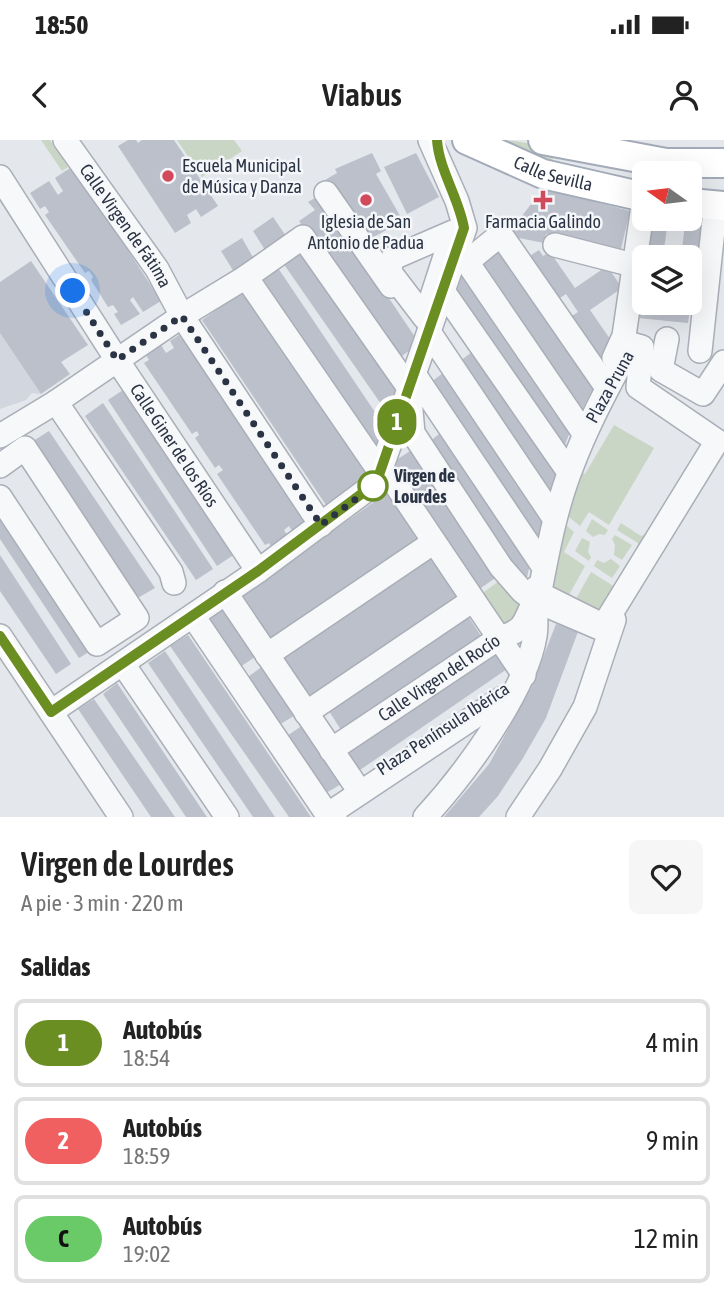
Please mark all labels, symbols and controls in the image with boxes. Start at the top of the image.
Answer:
text: 18:50 [35,10,89,40]
icon: back [21,76,59,114]
text: Viabus [322,76,402,113]
icon: person [665,76,703,114]
street label: Calle Sevilla [511,151,595,195]
place label: Escuela Municipal de Música y Danza [182,155,302,197]
street label: Calle Virgen de Fátima [75,160,176,291]
north arrow [632,161,702,231]
map controls [632,161,702,315]
marker: Escuela Municipal de Música y Danza [160,168,176,184]
marker: Iglesia de San Antonio de Padua [358,192,374,208]
marker: Farmacia Galindo [535,192,551,208]
place label: Iglesia de San Antonio de Padua [308,211,424,253]
place label: Farmacia Galindo [485,211,601,232]
button: layers [632,245,702,315]
your location [55,273,90,308]
street label: Plaza Pruna [581,347,638,426]
street label: Calle Giner de los Ríos [126,380,223,511]
line badge: 1 [374,399,420,445]
text: 1 [391,408,403,435]
place label: Virgen de Lourdes [393,465,455,507]
marker: Virgen de Lourdes [358,471,388,501]
street label: Calle Virgen del Rocío [374,629,504,726]
street label: Plaza Península Ibérica [372,678,513,779]
button: heart [629,840,703,914]
text: Virgen de Lourdes [21,845,234,883]
text: A pie · 3 min · 220 m [21,890,184,916]
text: Salidas [21,952,90,982]
text: Autobús [123,1015,202,1045]
text: 4 min [646,1028,699,1058]
text: 1 [58,1029,69,1056]
text: 18:54 [123,1045,170,1071]
text: Autobús [123,1113,202,1143]
text: 9 min [646,1126,699,1156]
text: 2 [58,1127,69,1154]
text: 18:59 [123,1143,170,1169]
text: Autobús [123,1211,202,1241]
text: 12 min [634,1224,699,1254]
text: C [58,1225,69,1252]
text: 19:02 [123,1241,171,1267]

